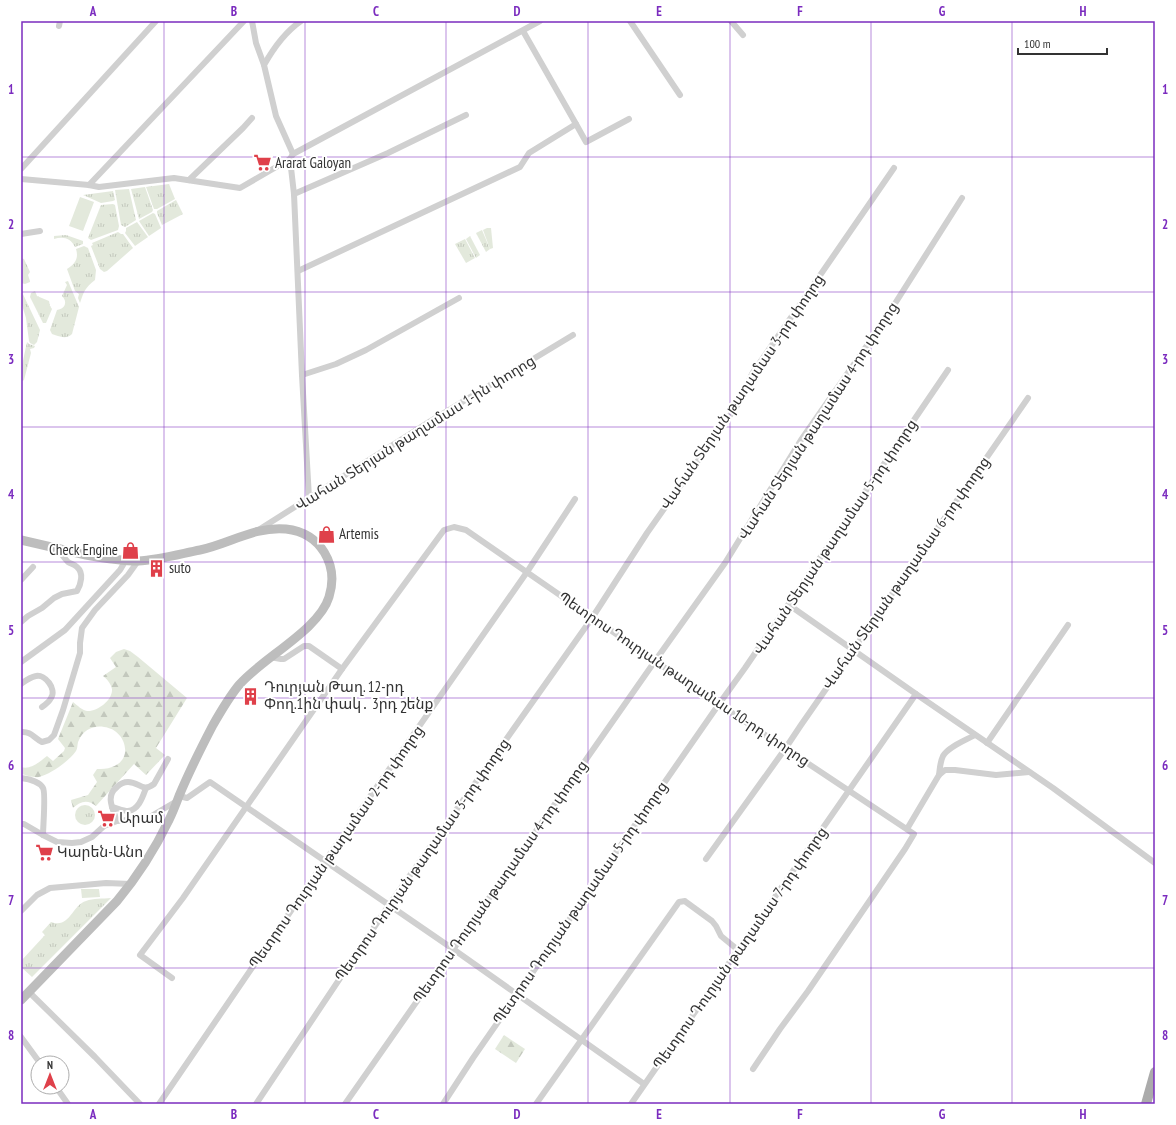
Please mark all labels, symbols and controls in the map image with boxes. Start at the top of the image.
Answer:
text: A [89,3,97,20]
text: B [231,3,237,20]
text: C [373,3,379,20]
text: D [514,3,521,20]
text: E [656,3,662,20]
text: F [797,3,803,20]
text: G [939,3,946,20]
text: H [1080,3,1087,20]
scale bar [1018,30,1107,56]
text: 100 m [1024,36,1051,51]
text: 1 [8,81,14,98]
text: 1 [1162,81,1168,98]
supermarket icon: Ararat Galoyan [252,153,272,173]
place label: Ararat Galoyan [275,153,351,172]
text: 2 [8,216,14,233]
text: 2 [1162,216,1168,233]
street label: Վահան Տերյան թաղամաս 3-րդ փողոց [655,270,828,513]
street label: Վահան Տերյան թաղամաս 4-րդ փողոց [733,298,902,543]
street label: Վահան Տերյան թաղամաս 1-ին փողոց [291,350,538,515]
text: 3 [8,351,14,368]
text: 3 [1162,351,1168,368]
street label: Վահան Տերյան թաղամաս 5-րդ փողոց [748,415,921,658]
street label: Վահան Տերյան թաղամաս 6-րդ փողոց [817,452,994,693]
text: 4 [8,486,15,503]
text: 4 [1162,486,1169,503]
shop icon: Artemis [316,524,336,544]
place label: Artemis [339,524,379,543]
place label: Check Engine [49,540,118,559]
shop icon: Check Engine [121,540,141,560]
building icon: suto [146,558,166,578]
place label: suto [169,558,191,577]
street label: Պետրոս Դուրյան թաղամաս 10-րդ փողոց [555,587,814,770]
text: 5 [8,622,14,639]
text: 5 [1162,622,1168,639]
place label: Դուրյան Թաղ. 12-րդ Փող.1ին փակ․ 3րդ շենք [264,677,434,713]
building icon: Դուրյան Թաղ. 12-րդ Փող.1ին փակ․ 3րդ շենք [241,686,261,706]
street label: Պետրոս Դուրյան թաղամաս 2-րդ փողոց [244,721,427,972]
street label: Պետրոս Դուրյան թաղամաս 3-րդ փողոց [330,734,513,985]
street label: Պետրոս Դուրյան թաղամաս 4-րդ փողոց [408,756,591,1007]
text: 6 [8,757,14,774]
text: 6 [1162,757,1168,774]
street label: Պետրոս Դուրյան թաղամաս 5-րդ փողոց [488,777,671,1028]
supermarket icon: Արամ [96,808,116,828]
place label: Արամ [119,808,163,827]
street label: Պետրոս Դուրյան թաղամաս 7-րդ փողոց [648,823,831,1073]
supermarket icon: Կարեն-Անո [34,842,54,862]
place label: Կարեն-Անո [57,842,143,861]
text: 7 [8,892,14,909]
text: 7 [1162,892,1168,909]
text: 8 [8,1027,14,1044]
text: 8 [1162,1027,1168,1044]
north arrow [30,1055,70,1095]
text: N [47,1058,53,1072]
text: A [89,1106,97,1123]
text: B [231,1106,237,1123]
text: C [373,1106,379,1123]
text: D [514,1106,521,1123]
text: E [656,1106,662,1123]
text: F [797,1106,803,1123]
text: G [939,1106,946,1123]
text: H [1080,1106,1087,1123]

